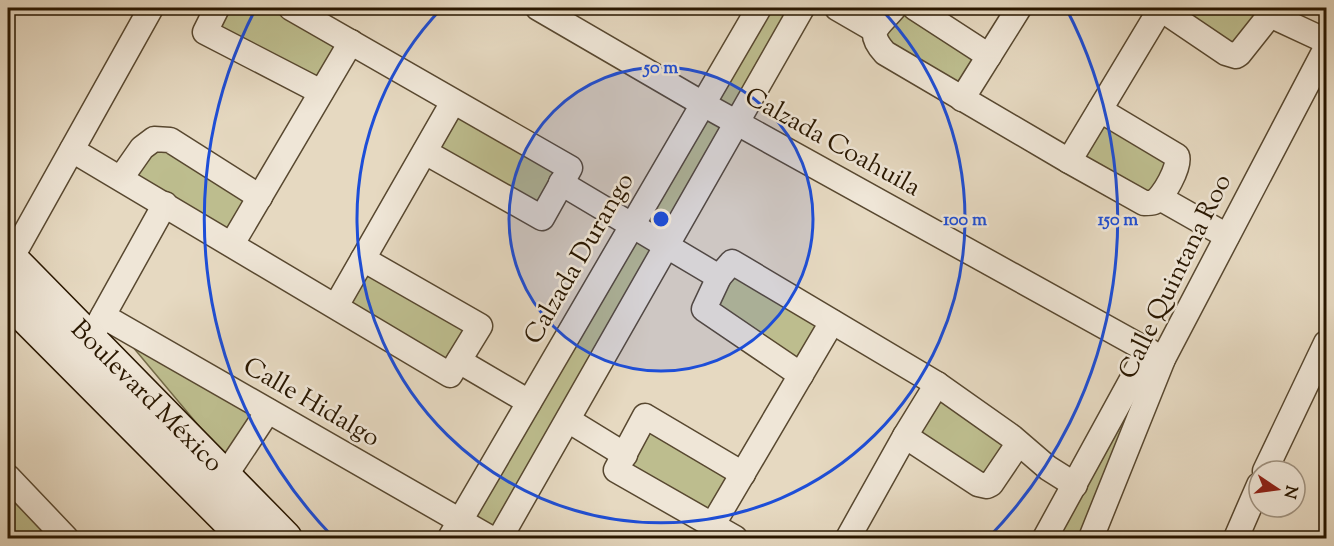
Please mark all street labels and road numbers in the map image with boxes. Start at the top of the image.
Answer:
street label: Calzada Coahuila [737,79,927,207]
street label: Calzada Durango [516,166,644,352]
street label: Calle Quintana Roo [1110,168,1242,386]
street label: Boulevard México [61,312,231,482]
street label: Calle Hidalgo [236,349,386,457]

